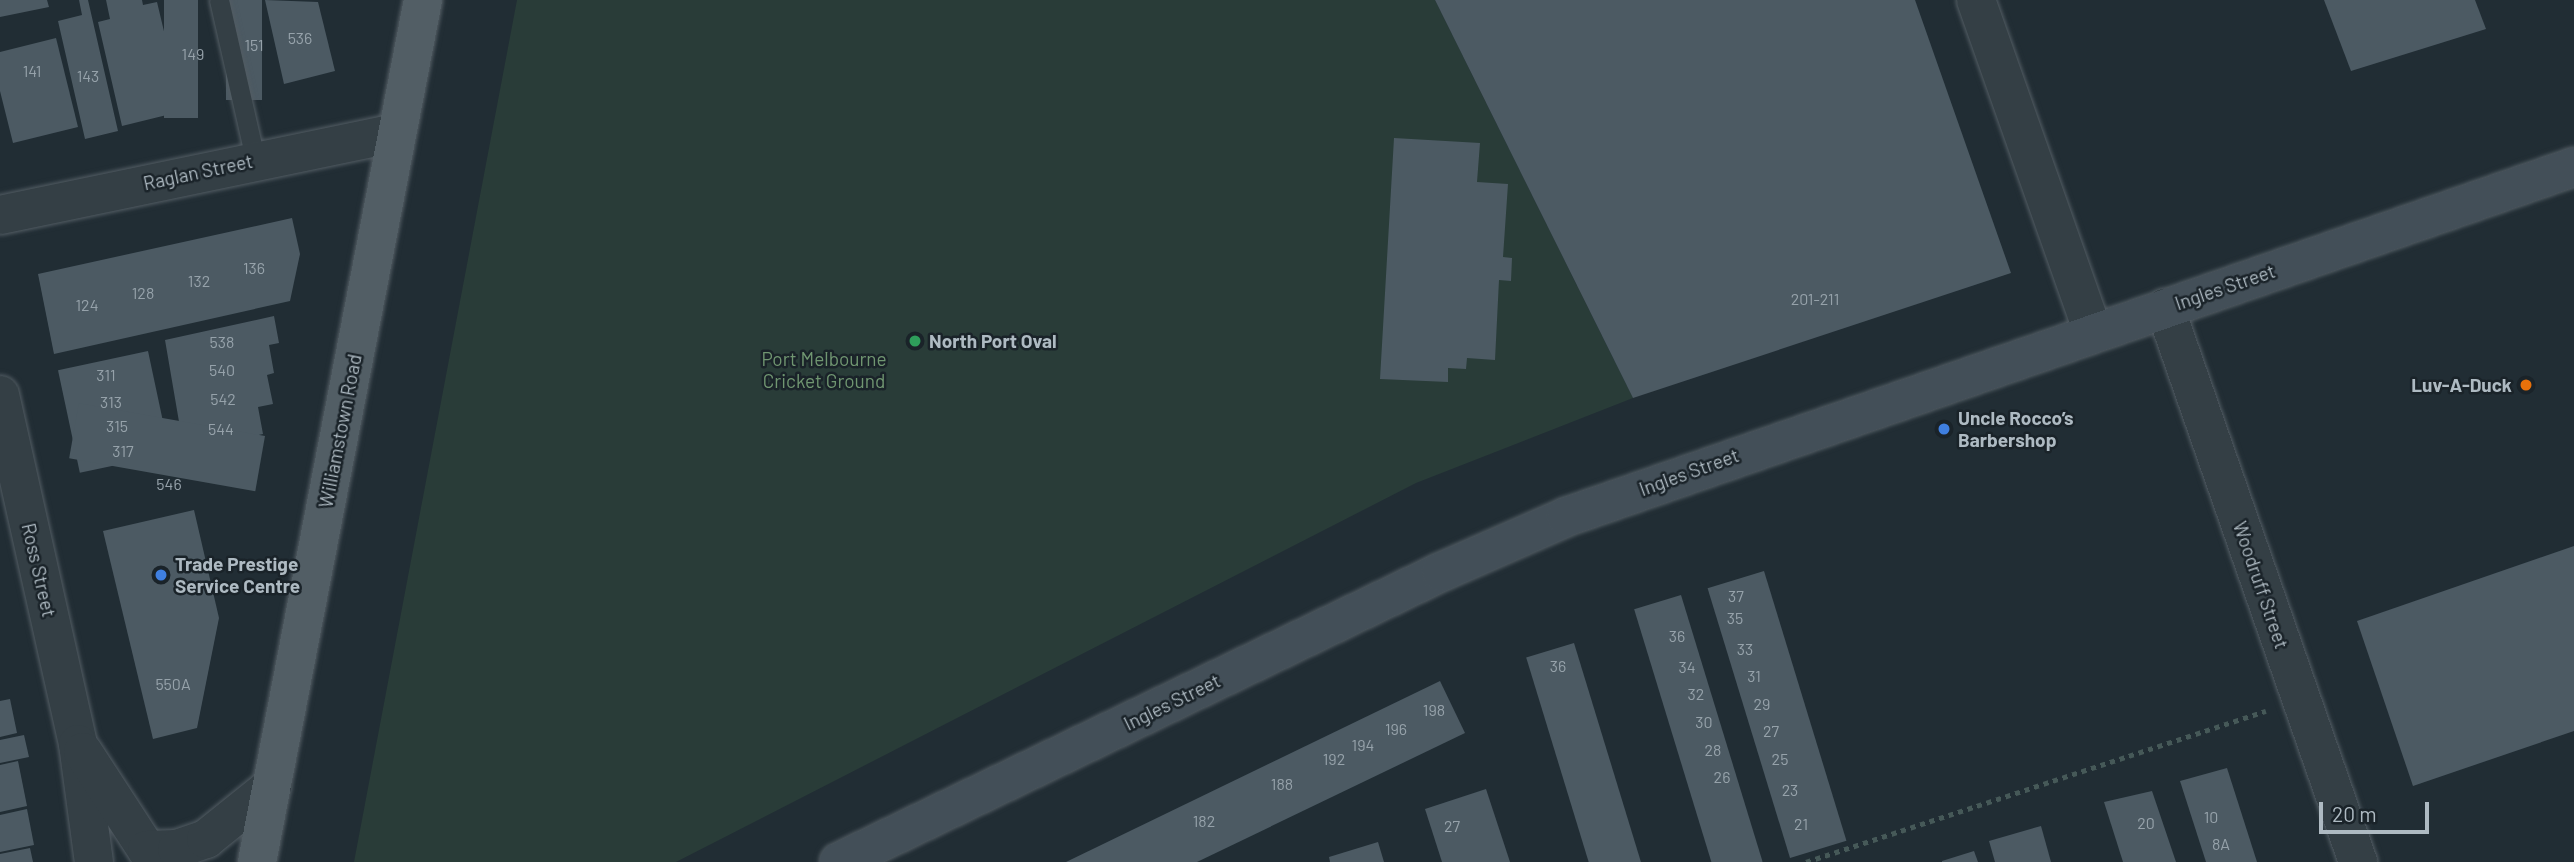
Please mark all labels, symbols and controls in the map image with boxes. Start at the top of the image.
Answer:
house number: 536 [288,28,312,48]
house number: 151 [245,35,263,55]
house number: 149 [182,44,204,64]
house number: 141 [23,61,41,81]
house number: 143 [77,66,99,86]
street label: Raglan Street [141,149,255,195]
house number: 136 [243,258,265,278]
street label: Ingles Street [2172,259,2278,315]
house number: 132 [188,271,210,291]
house number: 128 [132,283,154,303]
house number: 201-211 [1791,289,1839,309]
house number: 124 [76,295,98,315]
place label: North Port Oval [929,330,1057,352]
house number: 538 [210,332,234,352]
marker: North Port Oval [907,333,923,349]
park label: Port Melbourne Cricket Ground [761,348,887,392]
street label: Williamstown Road [314,352,366,510]
house number: 540 [209,360,235,380]
house number: 311 [96,365,116,385]
place label: Luv-A-Duck [2411,374,2512,396]
marker: Luv-A-Duck [2518,377,2534,393]
house number: 542 [210,389,236,409]
house number: 313 [100,392,122,412]
place label: Uncle Rocco’s Barbershop [1958,407,2074,451]
house number: 315 [106,416,128,436]
house number: 544 [208,419,234,439]
marker: Uncle Rocco’s Barbershop [1936,421,1952,437]
house number: 317 [112,441,134,461]
street label: Ingles Street [1636,443,1742,501]
house number: 546 [156,474,182,494]
street label: Woodruff Street [2229,518,2293,652]
street label: Ross Street [17,521,61,619]
place label: Trade Prestige Service Centre [175,553,300,597]
marker: Trade Prestige Service Centre [153,567,169,583]
house number: 37 [1728,586,1744,606]
house number: 35 [1727,608,1743,628]
house number: 36 [1669,626,1685,646]
house number: 33 [1737,639,1753,659]
house number: 36 [1550,656,1566,676]
house number: 34 [1678,657,1696,677]
house number: 31 [1747,666,1761,686]
street label: Ingles Street [1120,669,1224,735]
house number: 550A [155,674,191,694]
house number: 32 [1688,684,1704,704]
house number: 29 [1754,694,1770,714]
house number: 198 [1423,700,1445,720]
house number: 30 [1695,712,1713,732]
house number: 196 [1385,719,1407,739]
house number: 27 [1763,721,1779,741]
house number: 194 [1352,735,1374,755]
house number: 28 [1705,740,1721,760]
house number: 192 [1323,749,1345,769]
house number: 25 [1772,749,1788,769]
house number: 26 [1714,767,1730,787]
house number: 188 [1271,774,1293,794]
house number: 23 [1782,780,1798,800]
scale bar [2322,788,2432,832]
text: 20 m [2332,801,2377,826]
house number: 10 [2204,807,2218,827]
house number: 182 [1193,811,1215,831]
house number: 20 [2137,813,2155,833]
house number: 21 [1794,814,1808,834]
house number: 27 [1444,816,1460,836]
house number: 8A [2212,834,2230,854]

